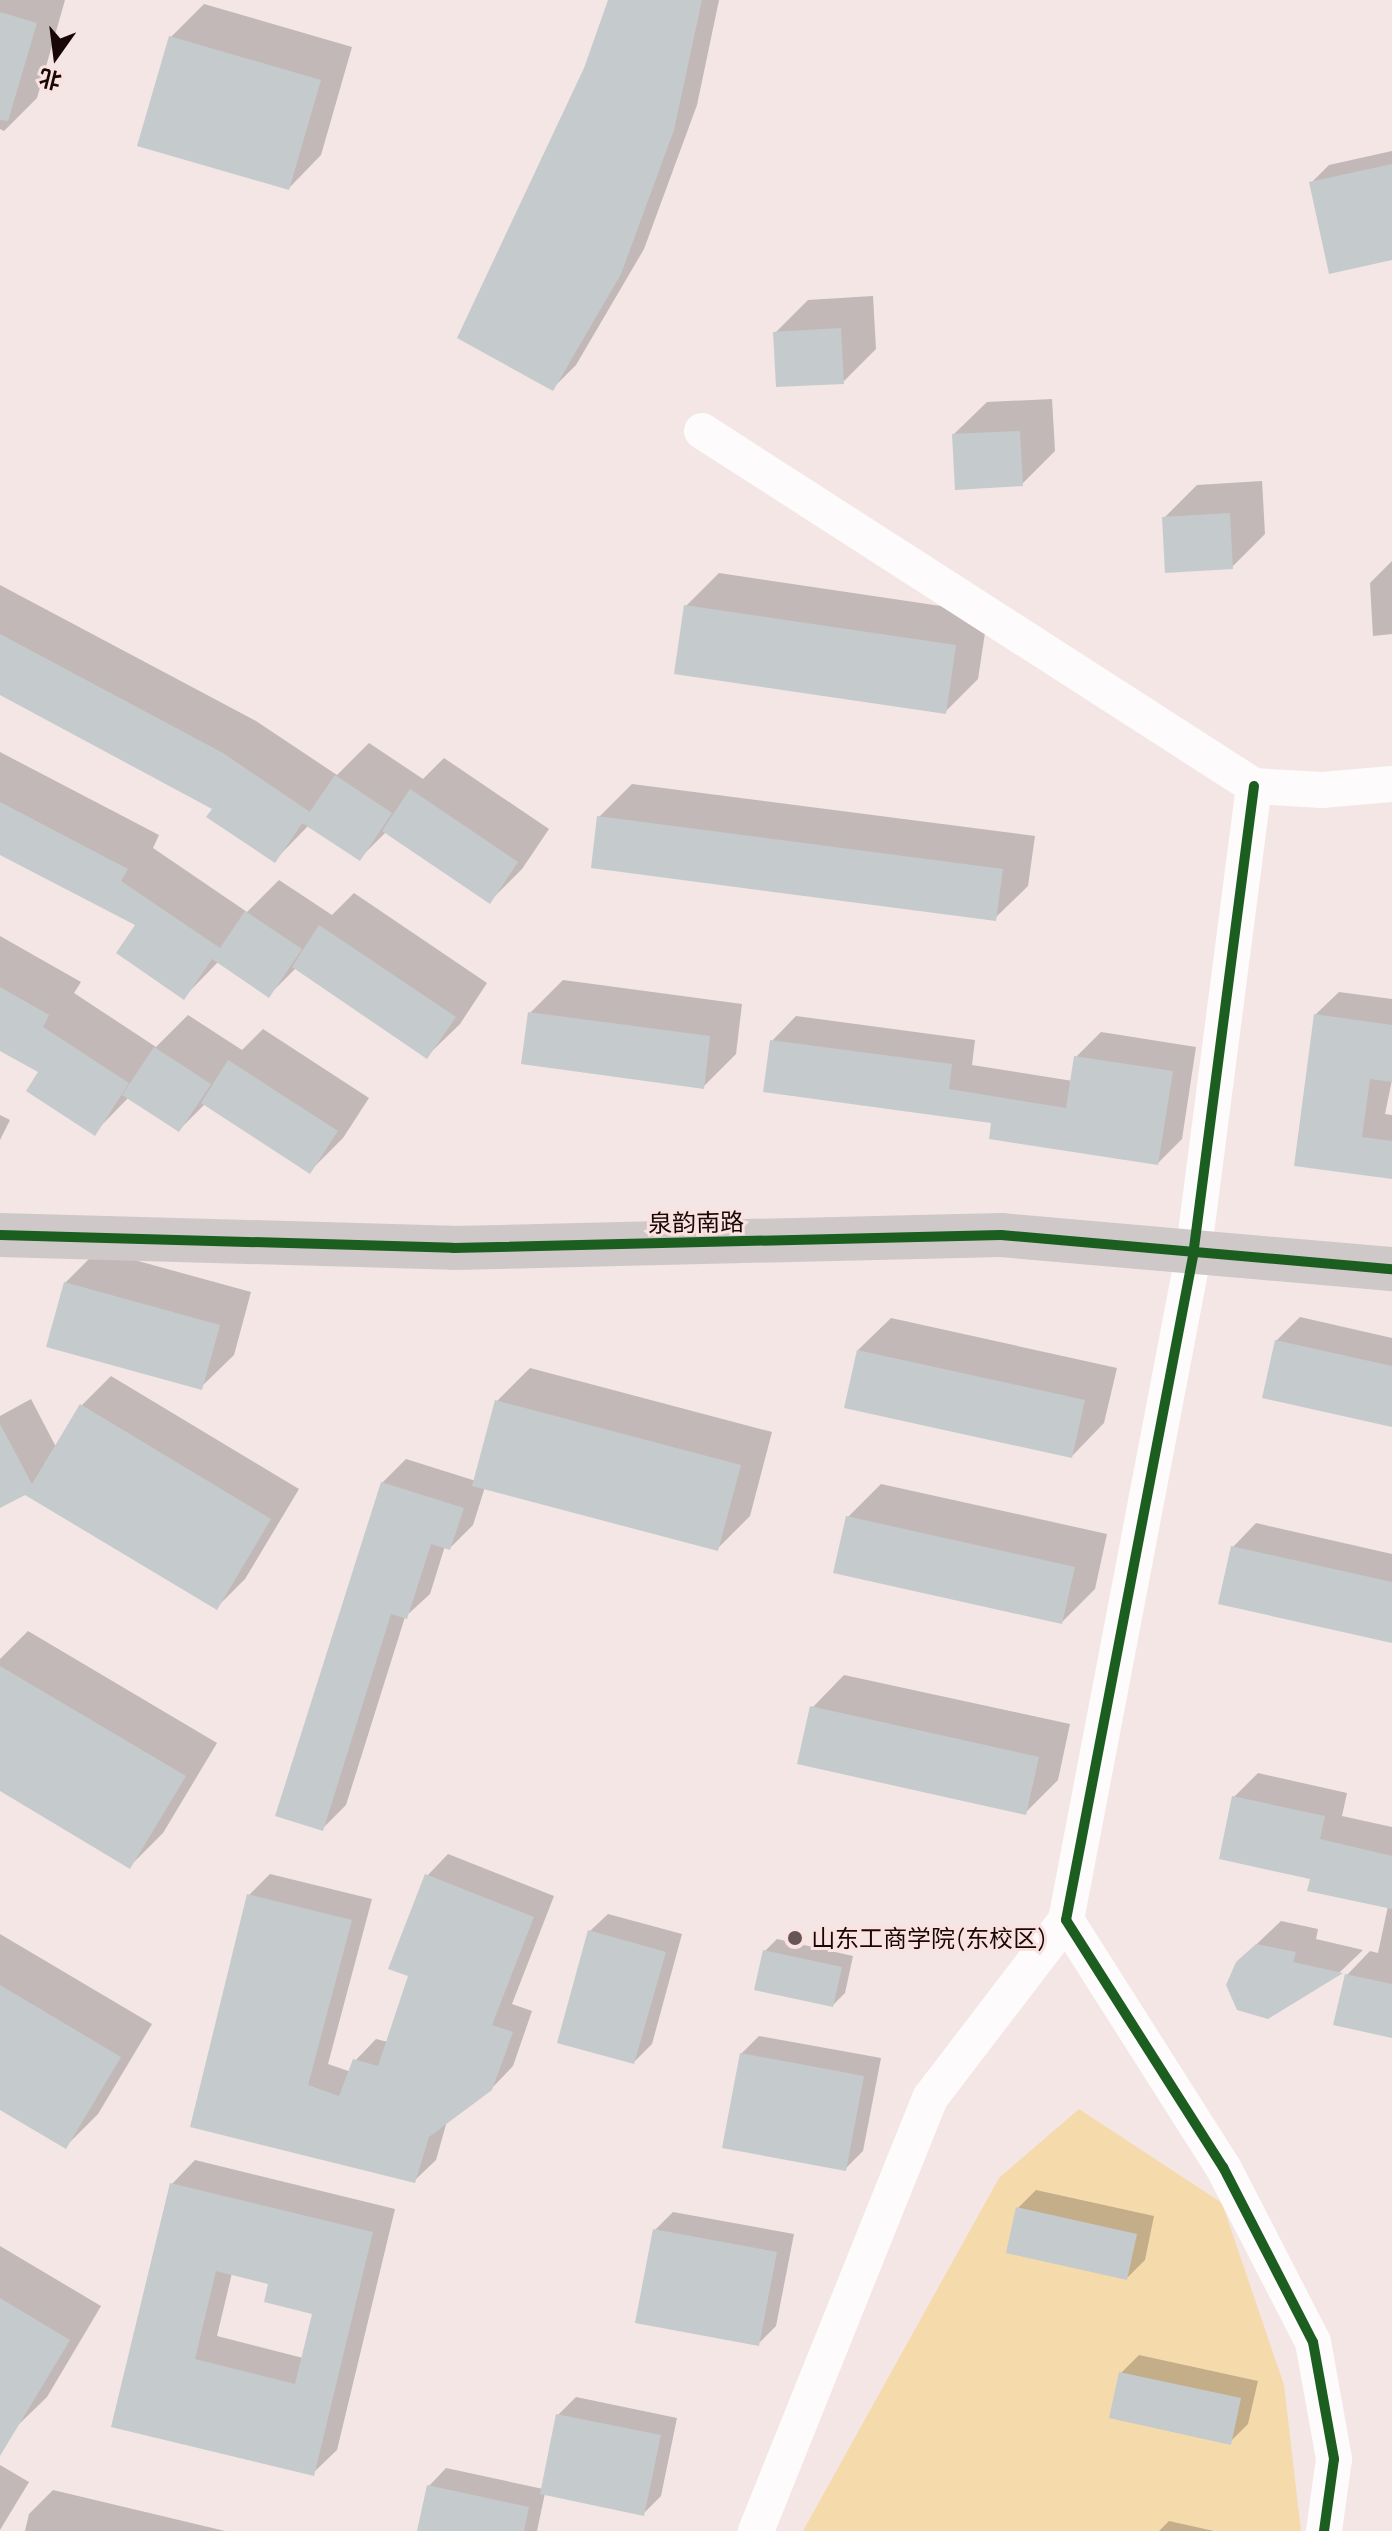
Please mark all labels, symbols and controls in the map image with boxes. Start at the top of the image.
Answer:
north arrow [16,16,96,96]
text: 北 [36,62,65,97]
street label: 泉韵南路 [648,1207,744,1237]
place label: 山东工商学院(东校区) [811,1924,1047,1952]
marker: 山东工商学院(东校区) [786,1929,804,1947]

